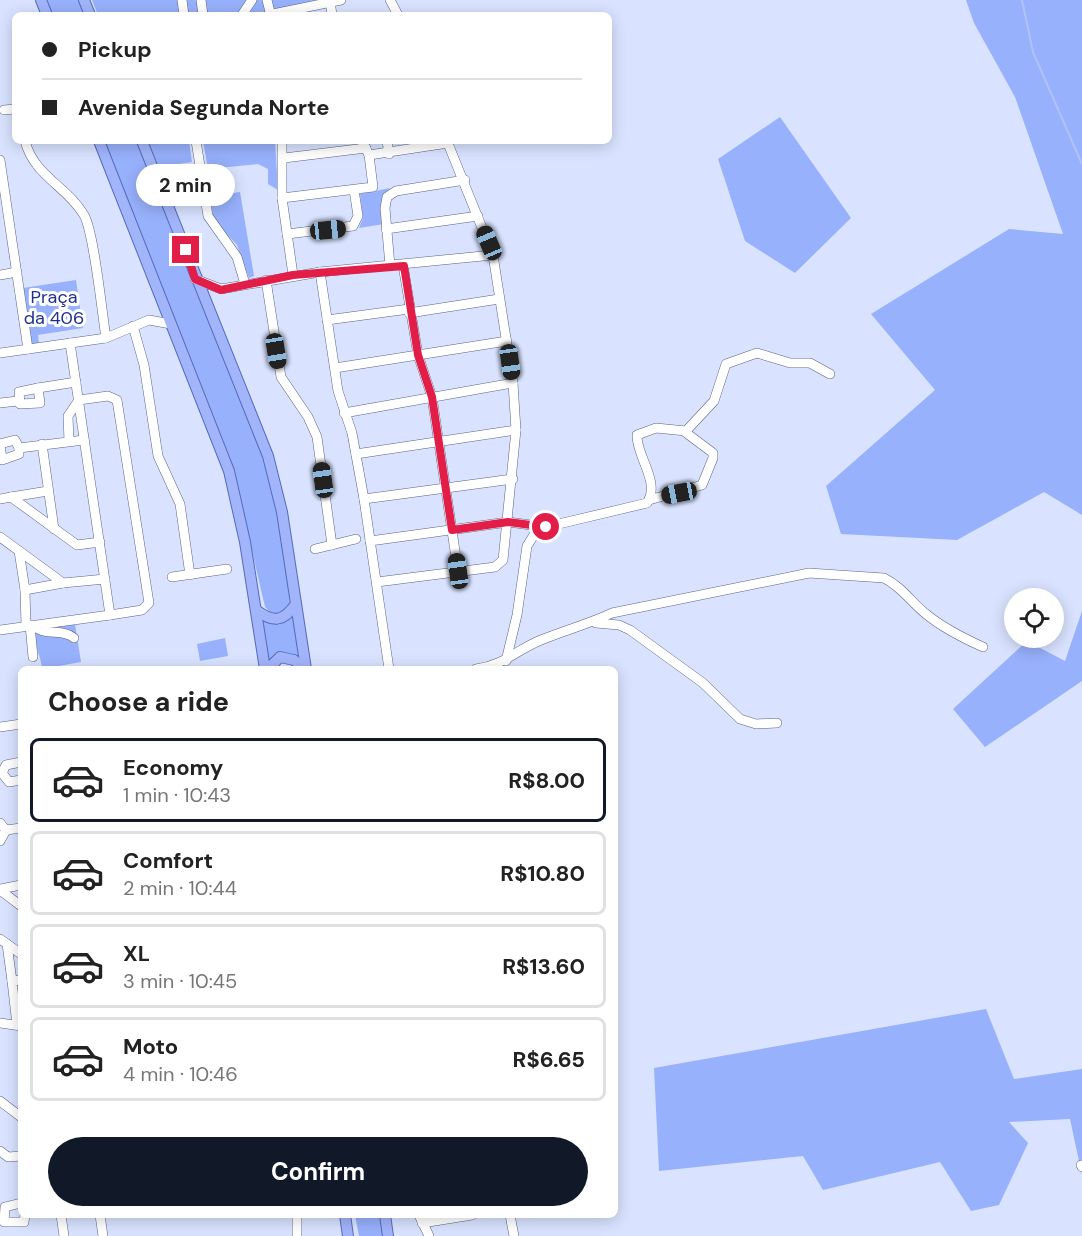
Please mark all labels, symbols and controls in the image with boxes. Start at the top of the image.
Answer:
text: Pickup [78,35,152,64]
text: Avenida Segunda Norte [78,93,330,122]
callout: 2 min [136,163,236,205]
text: 2 min [159,172,212,198]
car [309,219,347,241]
car [474,223,504,263]
route end [172,236,199,263]
park label: Praça da 406 [24,285,84,330]
car [264,332,288,370]
car [499,343,521,381]
car [312,461,334,499]
car [660,481,698,505]
route start [532,513,559,540]
car [447,552,469,590]
map controls [1004,588,1064,648]
button: locate [1004,588,1064,648]
text: Choose a ride [48,684,229,719]
icon: car [51,753,105,807]
text: Economy [123,753,223,782]
text: R$8.00 [508,766,585,795]
text: 1 min · 10:43 [123,782,231,808]
icon: car [51,846,105,900]
text: Comfort [123,846,213,875]
text: R$10.80 [500,859,585,888]
text: 2 min · 10:44 [123,875,237,901]
icon: car [51,939,105,993]
text: XL [123,939,150,968]
text: R$13.60 [502,952,585,981]
text: 3 min · 10:45 [123,968,237,994]
icon: car [51,1032,105,1086]
text: Moto [123,1032,178,1061]
text: R$6.65 [513,1045,585,1074]
text: 4 min · 10:46 [123,1061,238,1087]
button: Confirm [48,1137,588,1206]

